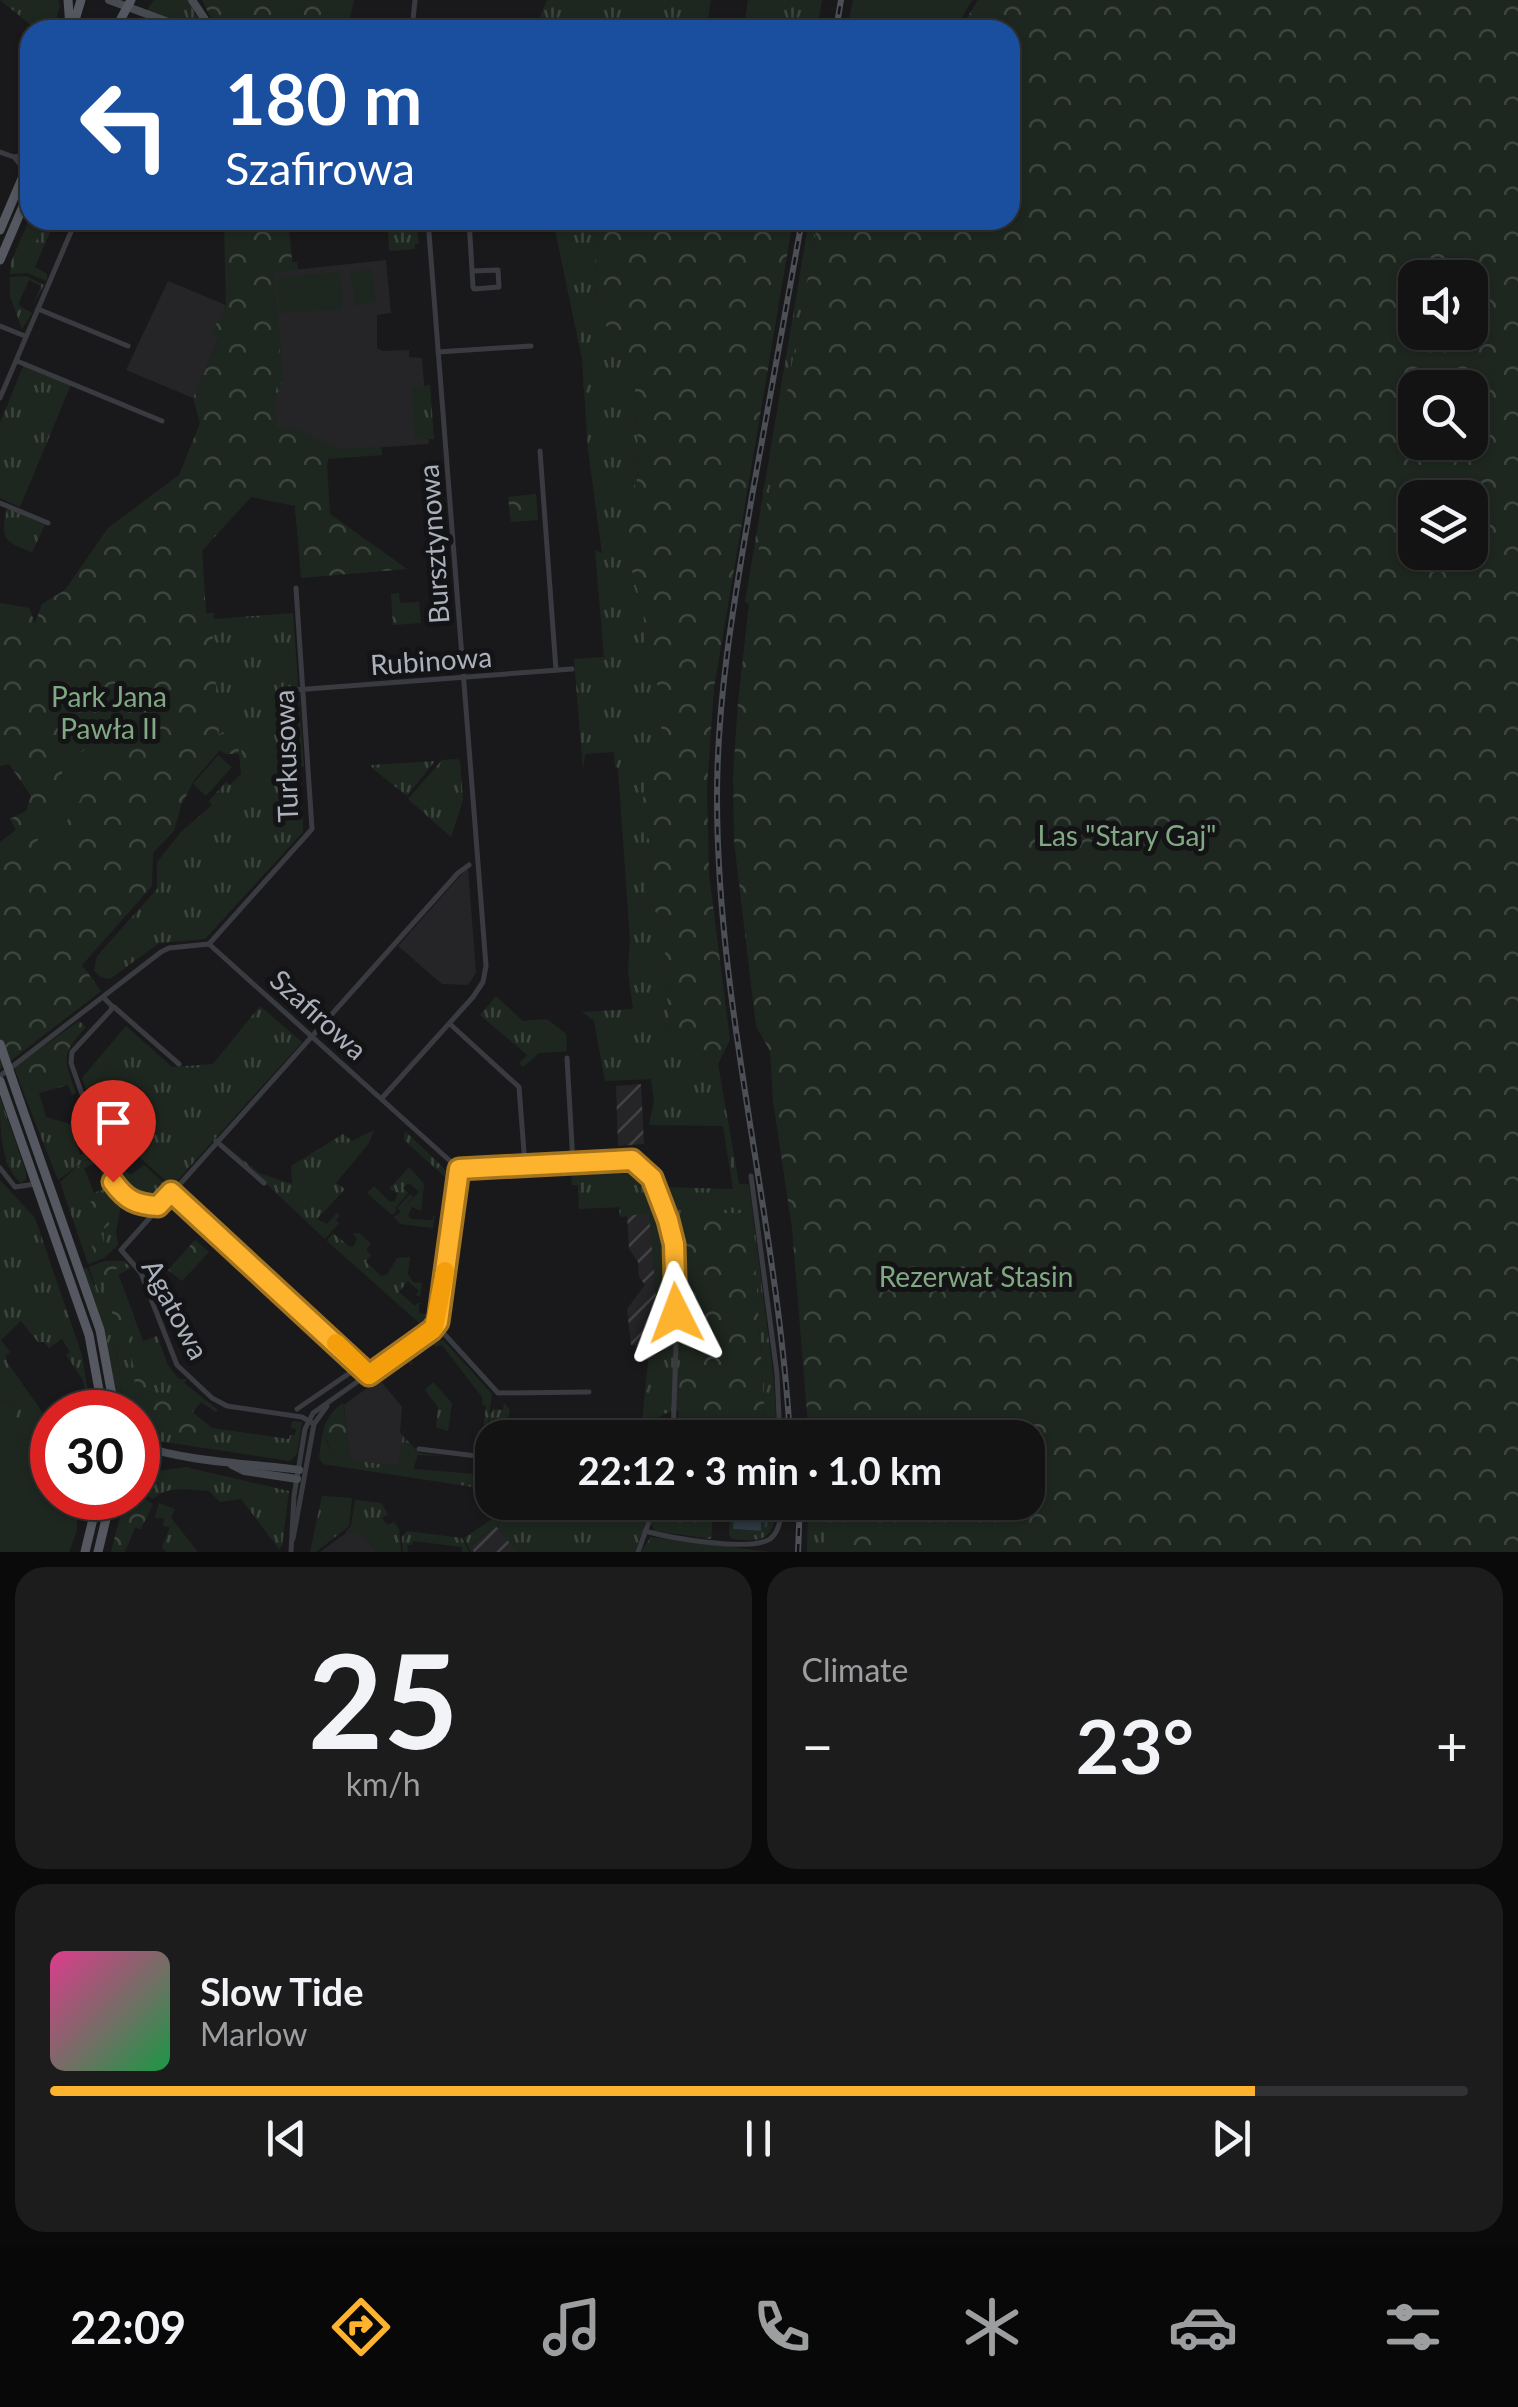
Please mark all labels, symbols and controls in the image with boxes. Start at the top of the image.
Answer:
text: 180 m [225,56,422,140]
icon: left [60,60,190,190]
text: Szafirowa [225,141,415,195]
map controls [1398,260,1488,570]
button: sound [1398,260,1488,350]
button: search [1398,370,1488,460]
street label: Bursztynowa [410,463,456,625]
button: layers [1398,480,1488,570]
street label: Rubinowa [369,639,493,681]
park label: Park Jana Pawła II [51,679,167,745]
street label: Turkusowa [266,689,304,823]
park label: Las "Stary Gaj" [1038,818,1216,852]
street label: Szafirowa [264,962,374,1066]
pin [71,1080,156,1183]
icon: arrive [86,1095,141,1150]
street label: Agatowa [135,1253,217,1365]
park label: Rezerwat Stasin [879,1259,1073,1293]
position arrow [624,1261,728,1365]
speed limit sign: 30 [30,1390,160,1520]
text: 22:12 · 3 min · 1.0 km [578,1447,942,1493]
text: 25 [308,1621,459,1777]
text: Climate [802,1650,908,1689]
text: 23° [1076,1700,1194,1790]
text: − [802,1712,833,1778]
text: + [1436,1712,1468,1778]
text: km/h [346,1764,421,1803]
text: Slow Tide [200,1968,363,2014]
text: Marlow [200,2014,307,2053]
icon: previous [259,2111,314,2166]
icon: pause [731,2111,786,2166]
icon: next [1204,2111,1259,2166]
icon: directions [326,2292,396,2362]
icon: music [537,2292,607,2362]
icon: phone [747,2292,817,2362]
icon: climate [957,2292,1027,2362]
icon: car [1168,2292,1238,2362]
icon: filters [1378,2292,1448,2362]
text: 22:09 [70,2300,186,2354]

